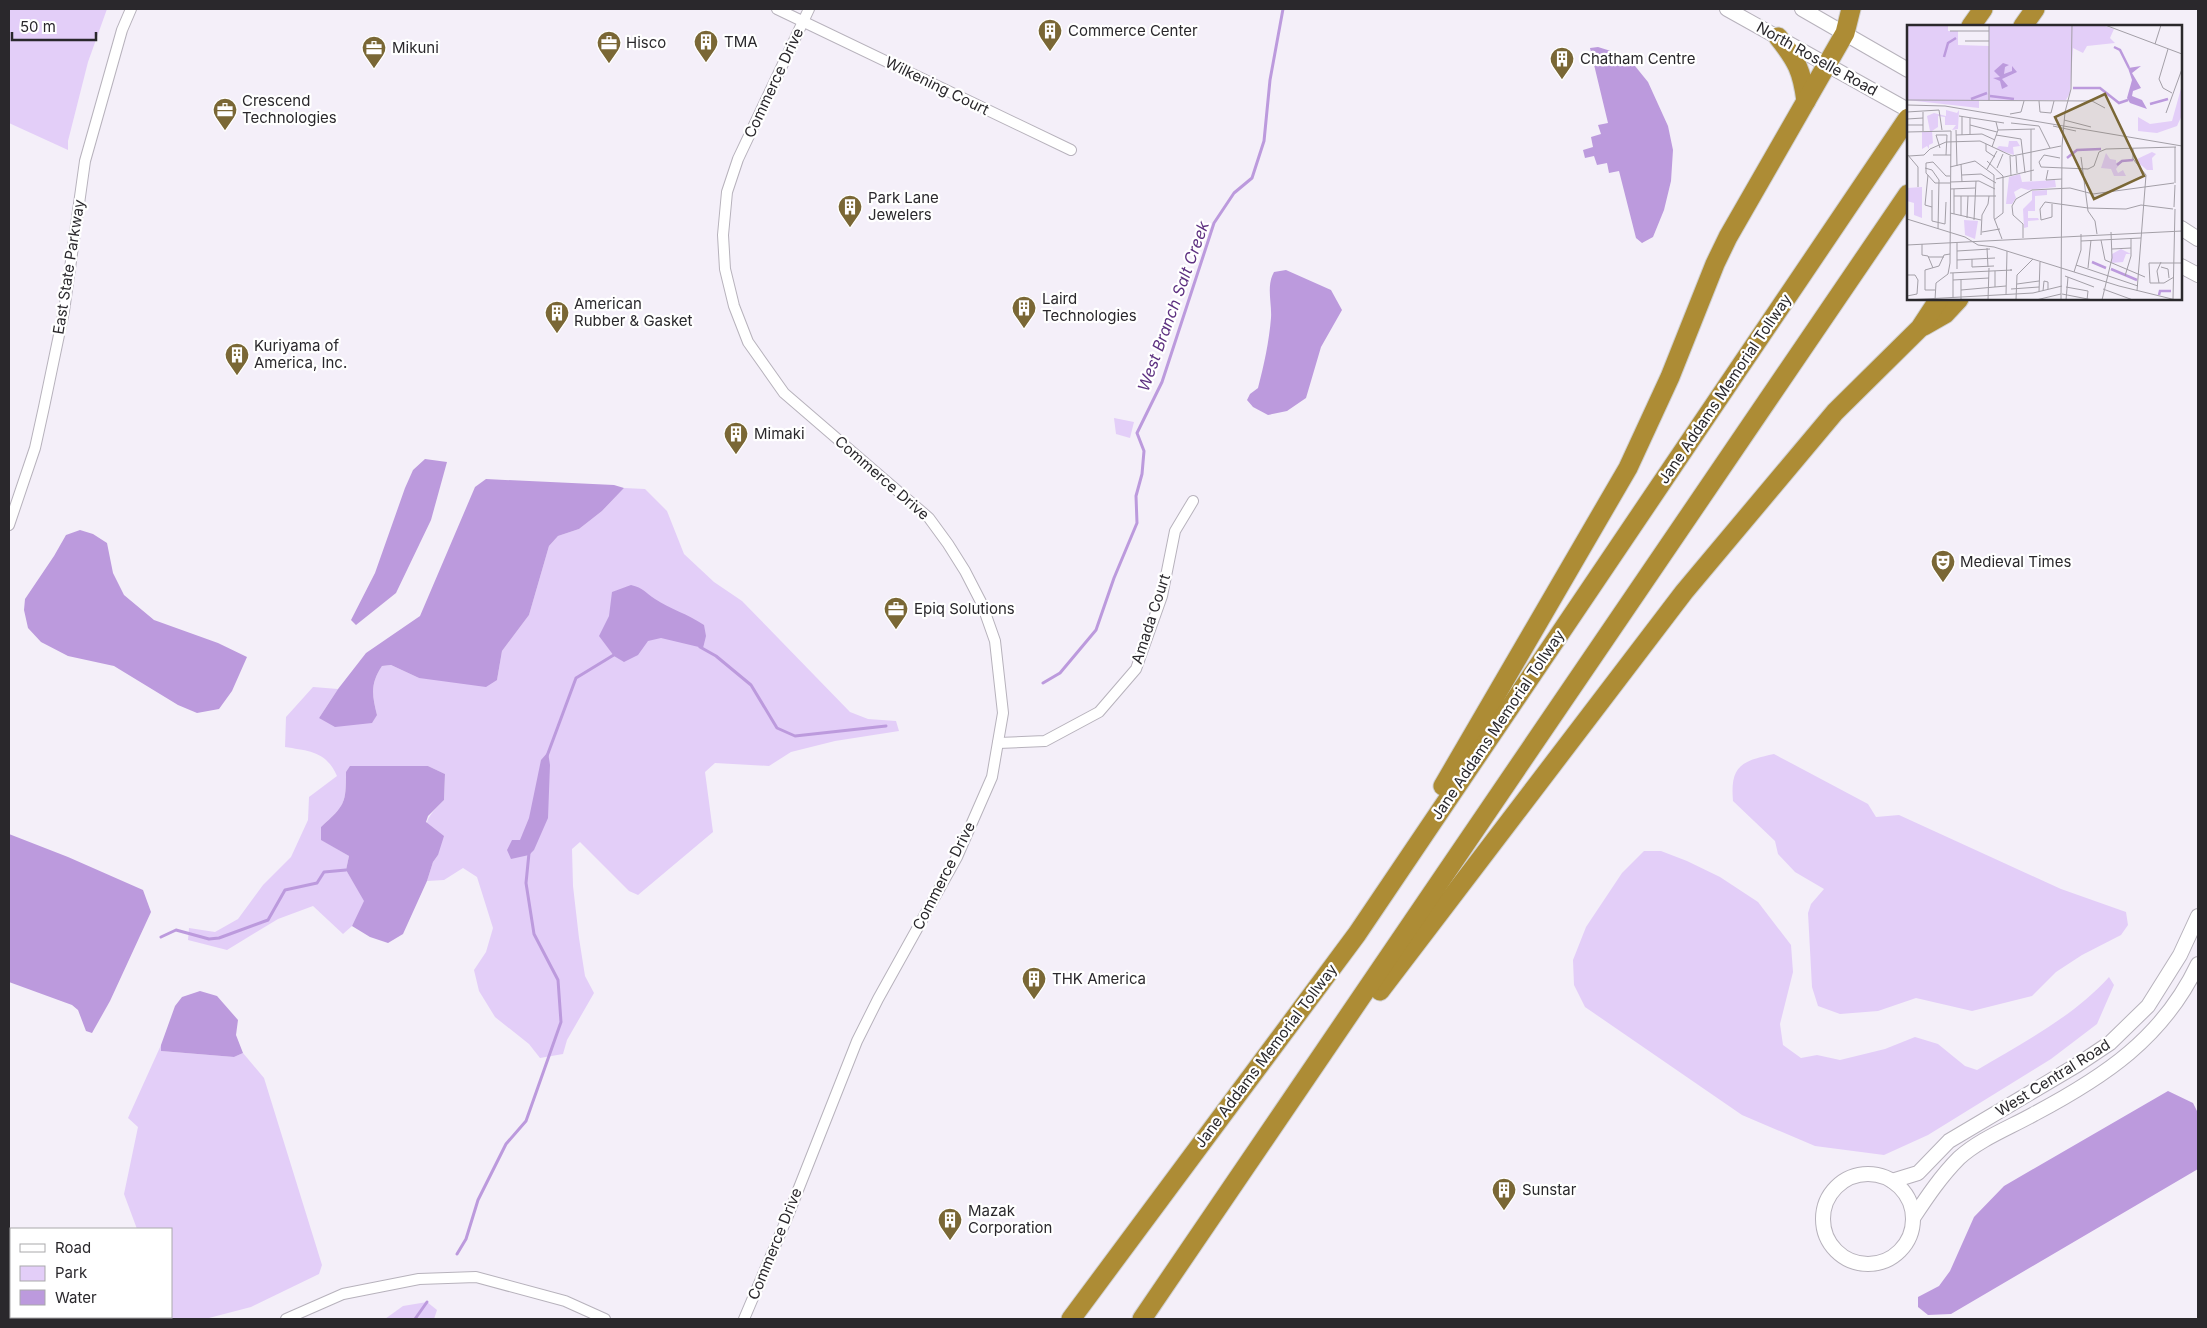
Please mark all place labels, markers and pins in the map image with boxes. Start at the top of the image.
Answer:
building icon: Commerce Center [1037,18,1063,52]
place label: Commerce Center [1068,21,1198,40]
building icon: TMA [693,29,719,63]
office icon: Hisco [596,30,622,64]
place label: TMA [724,32,758,51]
place label: Hisco [626,33,666,52]
office icon: Mikuni [361,35,387,69]
place label: Mikuni [392,38,439,57]
building icon: Chatham Centre [1549,46,1575,80]
place label: Chatham Centre [1580,49,1695,68]
place label: Crescend Technologies [242,91,337,127]
office icon: Crescend Technologies [212,97,238,131]
place label: Park Lane Jewelers [868,188,939,224]
building icon: Park Lane Jewelers [837,194,863,228]
place label: Laird Technologies [1042,289,1137,325]
place label: American Rubber & Gasket [574,294,693,330]
building icon: Laird Technologies [1011,295,1037,329]
building icon: American Rubber & Gasket [544,300,570,334]
place label: Kuriyama of America, Inc. [254,336,347,372]
building icon: Kuriyama of America, Inc. [224,342,250,376]
building icon: Mimaki [723,421,749,455]
place label: Mimaki [754,424,805,443]
theatre icon: Medieval Times [1930,549,1956,583]
place label: Medieval Times [1960,552,2071,571]
office icon: Epiq Solutions [883,596,909,630]
place label: Epiq Solutions [914,599,1015,618]
building icon: THK America [1021,966,1047,1000]
place label: THK America [1052,969,1146,988]
building icon: Sunstar [1491,1177,1517,1211]
place label: Sunstar [1522,1180,1577,1199]
place label: Mazak Corporation [968,1201,1052,1237]
building icon: Mazak Corporation [937,1207,963,1241]

